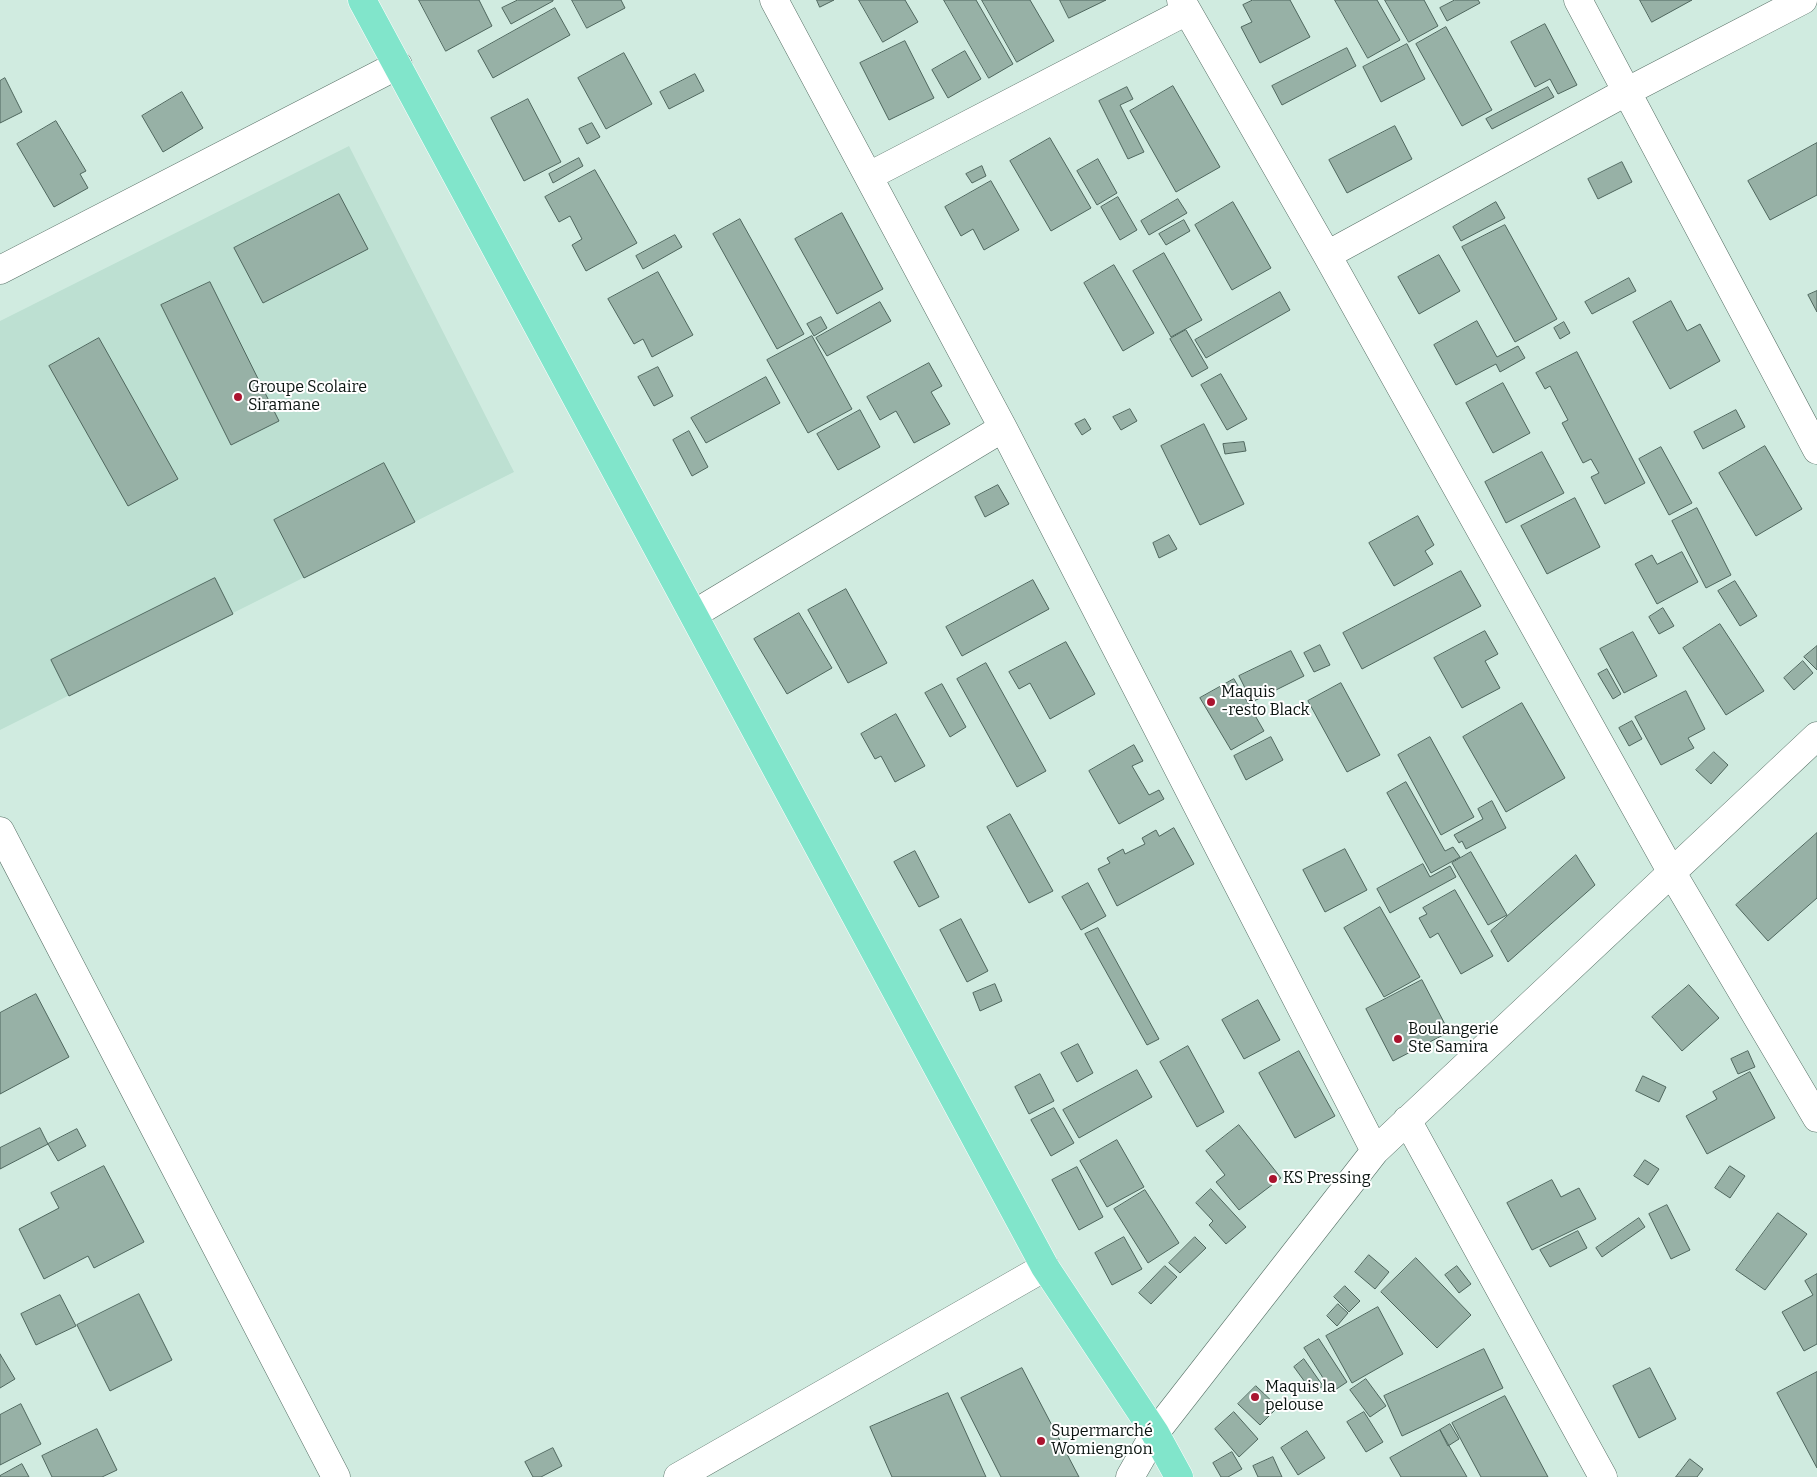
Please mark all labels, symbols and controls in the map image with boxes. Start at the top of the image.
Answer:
place label: Groupe Scolaire Siramane [248,378,367,416]
marker: Groupe Scolaire Siramane [232,391,244,403]
place label: Maquis -resto Black [1221,683,1310,721]
marker: Maquis -resto Black [1205,696,1217,708]
place label: Boulangerie Ste Samira [1408,1020,1498,1058]
marker: Boulangerie Ste Samira [1392,1033,1404,1045]
place label: KS Pressing [1283,1169,1371,1189]
marker: KS Pressing [1267,1173,1279,1185]
place label: Maquis la pelouse [1265,1378,1336,1416]
marker: Maquis la pelouse [1249,1391,1261,1403]
place label: Supermarché Womiengnon [1051,1422,1153,1460]
marker: Supermarché Womiengnon [1035,1435,1047,1447]

